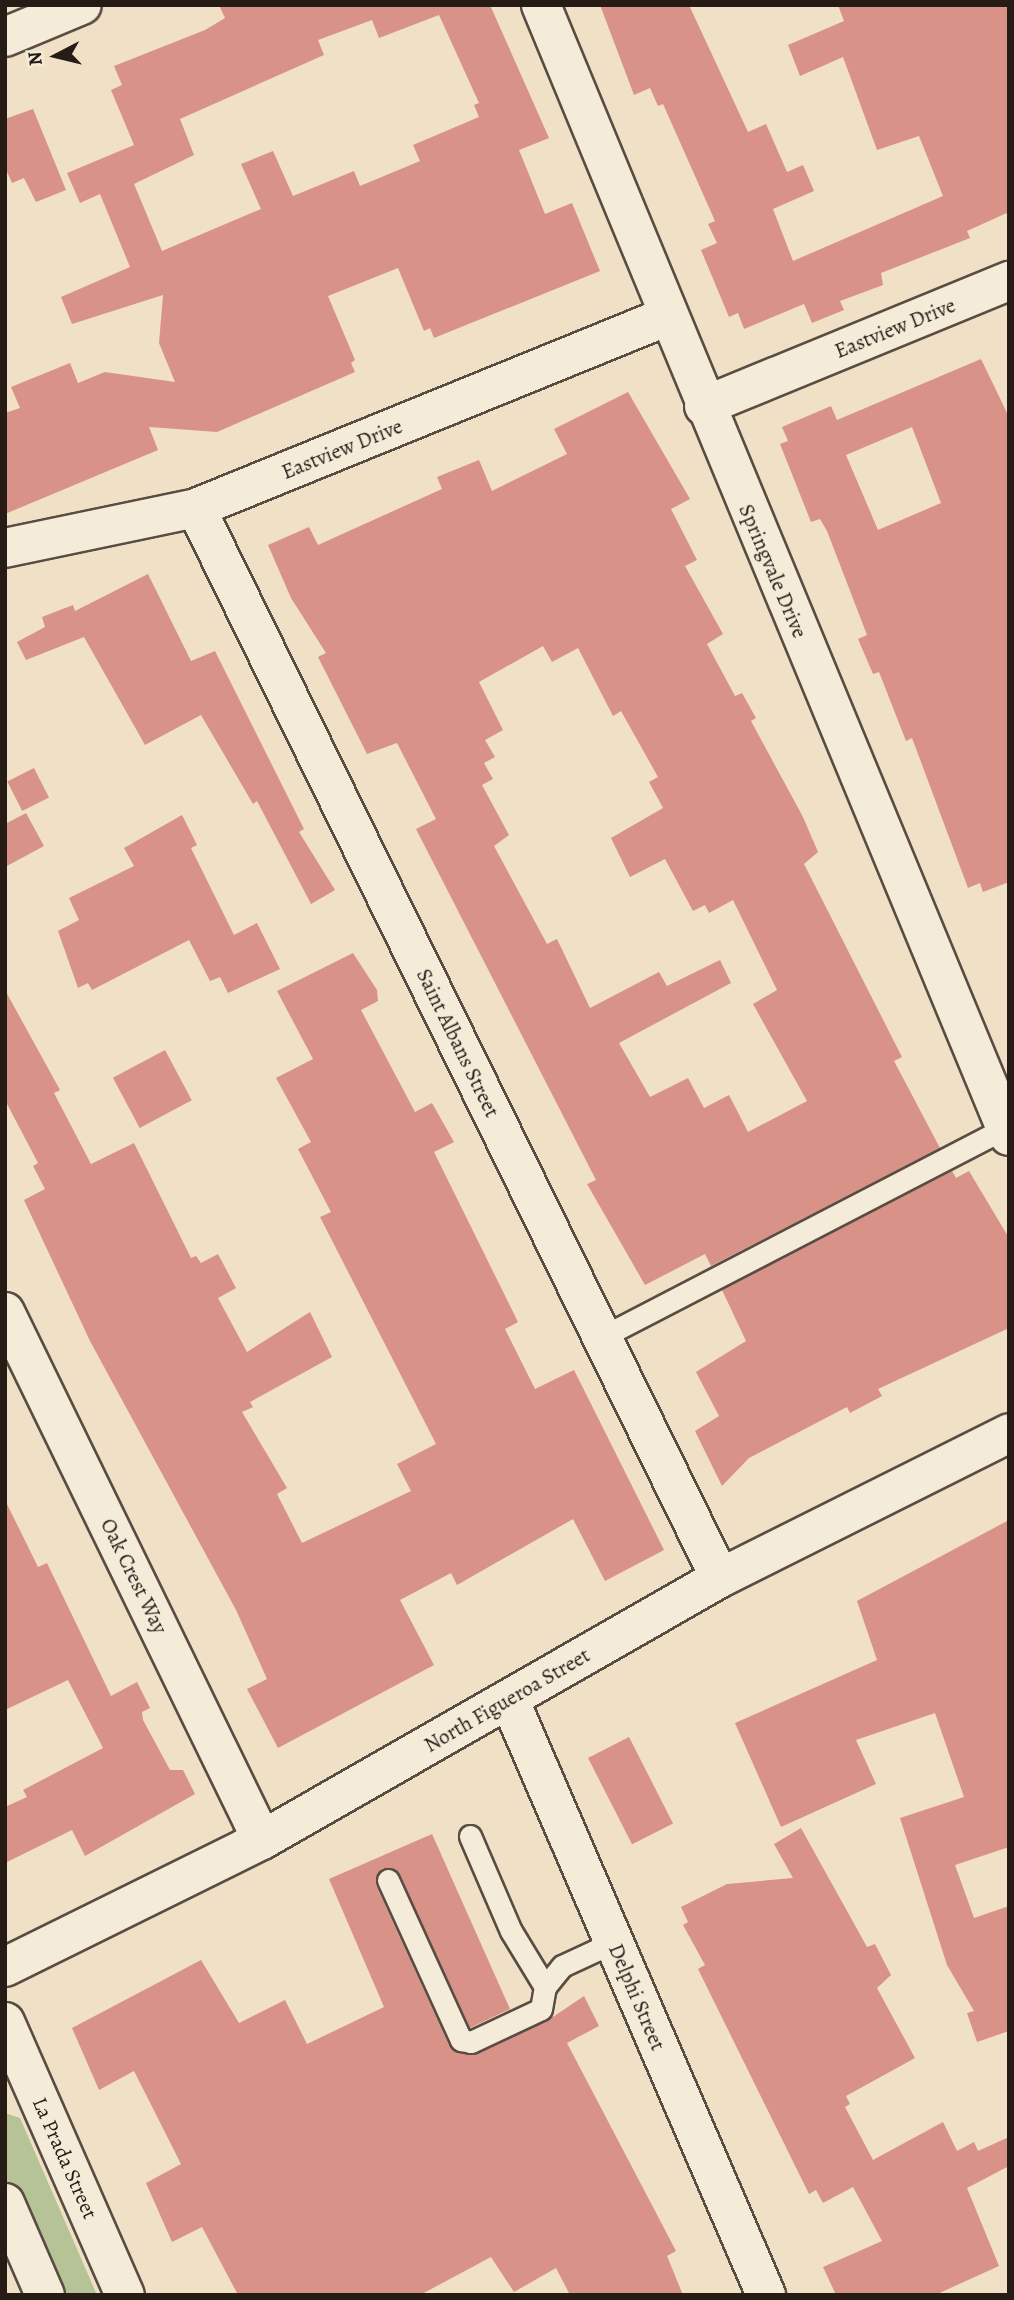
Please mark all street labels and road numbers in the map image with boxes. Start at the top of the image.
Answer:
street label: Eastview Drive [831,292,959,364]
street label: Eastview Drive [278,413,406,485]
street label: Springvale Drive [733,500,813,642]
street label: Saint Albans Street [411,965,505,1121]
street label: Oak Crest Way [95,1514,173,1638]
street label: North Figueroa Street [420,1642,594,1758]
street label: Delphi Street [603,1940,671,2054]
street label: La Prada Street [27,2093,103,2223]

